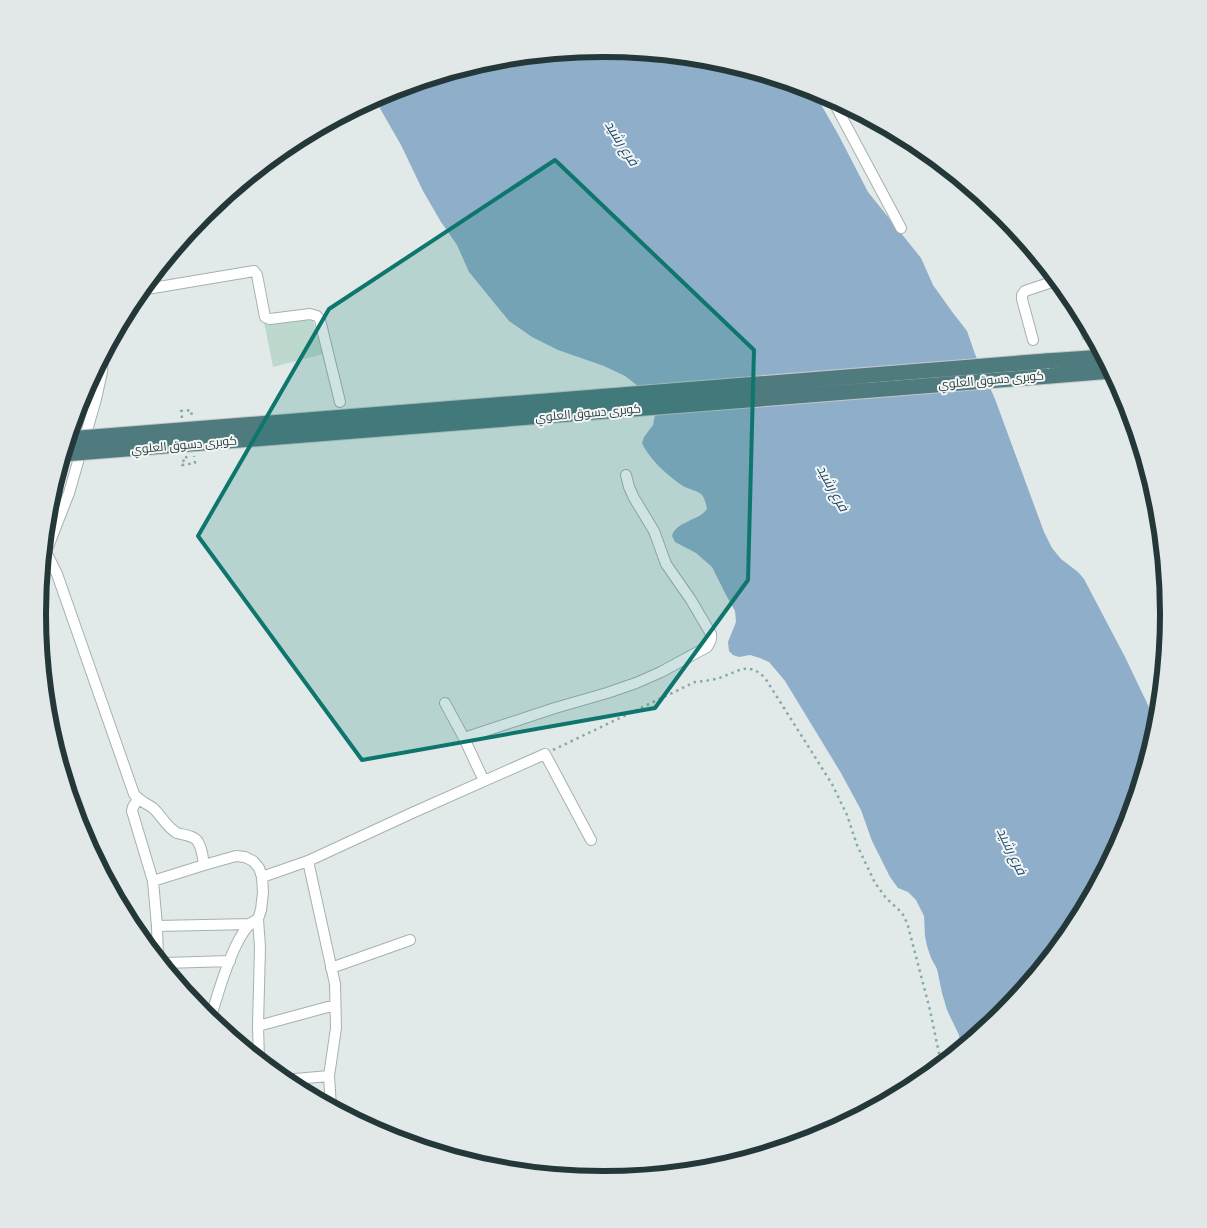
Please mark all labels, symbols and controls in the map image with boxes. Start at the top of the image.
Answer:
water label: فرع رشيد [600,117,643,171]
street label: كوبرى دسوق العلوي [937,368,1045,395]
street label: كوبرى دسوق العلوي [534,401,642,428]
street label: كوبرى دسوق العلوي [130,433,238,460]
water label: فرع رشيد [812,462,853,516]
water label: فرع رشيد [992,825,1031,879]

